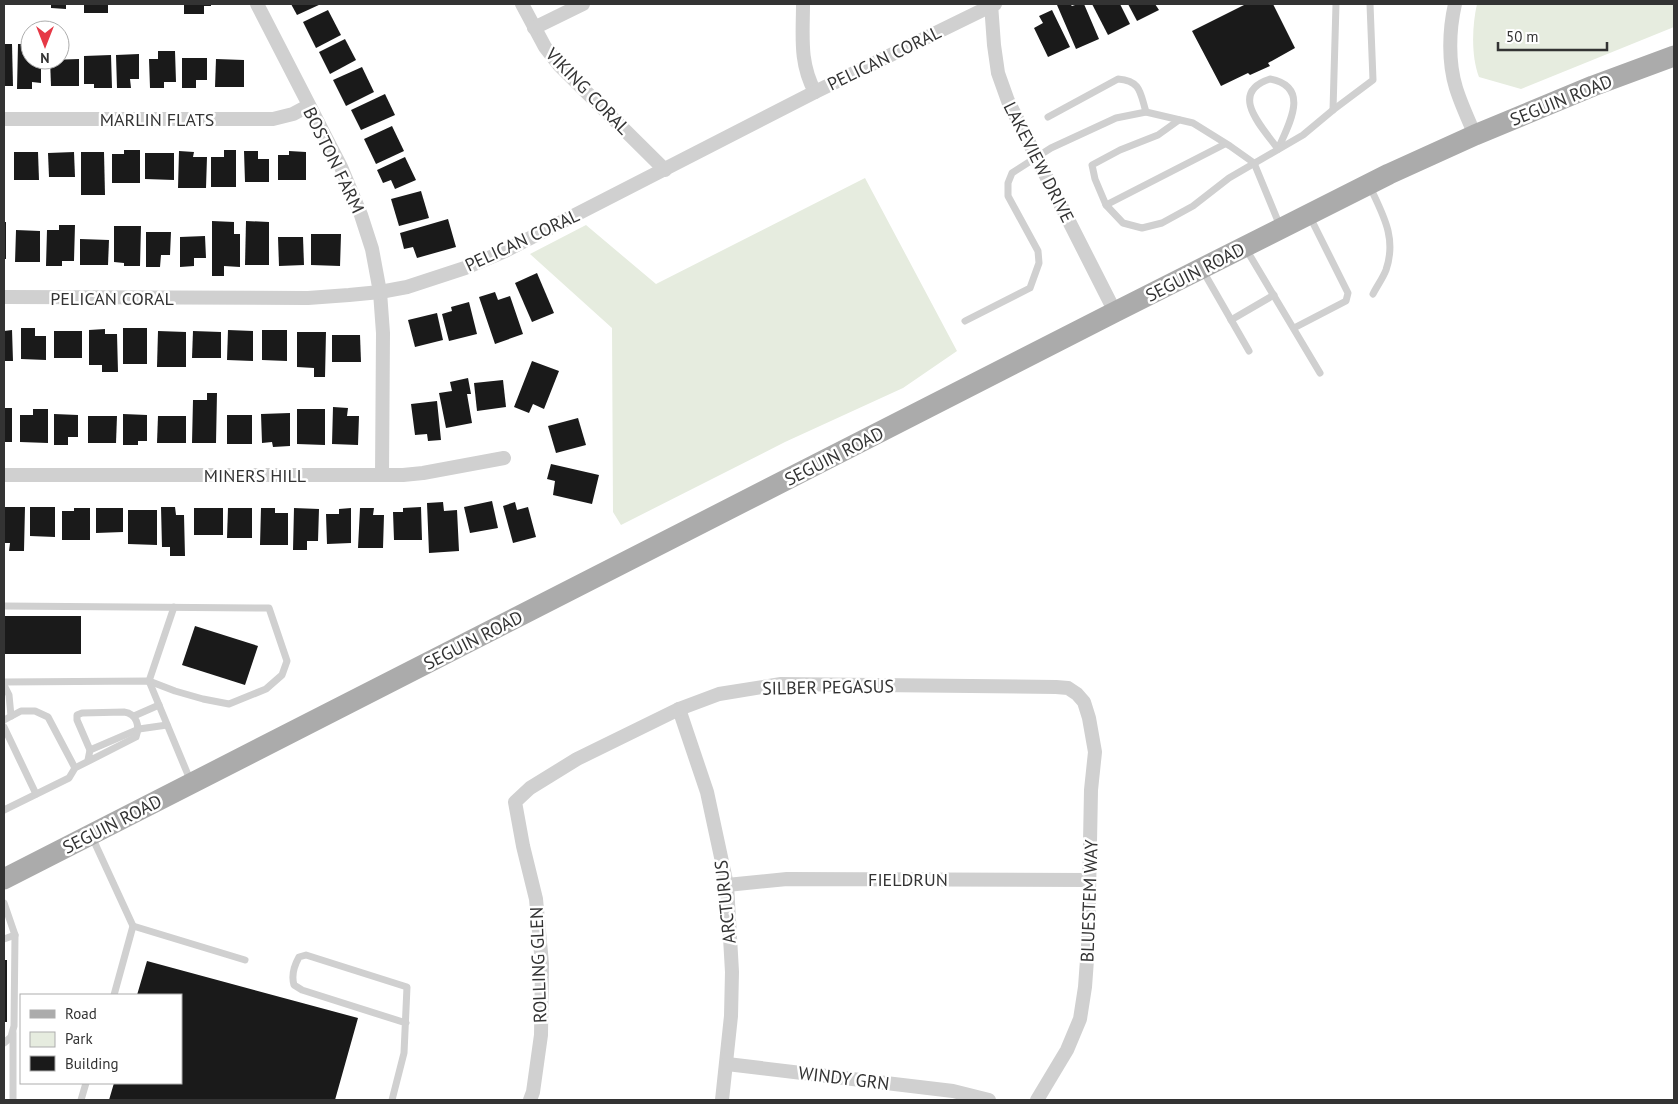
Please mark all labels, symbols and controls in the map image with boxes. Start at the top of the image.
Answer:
north arrow [20,20,70,70]
scale bar [1498,20,1607,52]
street label: PELICAN CORAL [823,21,945,95]
text: 50 m [1506,27,1539,46]
street label: VIKING CORAL [540,42,635,139]
text: N [40,49,50,67]
street label: SEGUIN ROAD [1507,69,1615,131]
street label: LAKEVIEW DRIVE [999,98,1079,226]
street label: BOSTON FARM [298,103,370,217]
street label: MARLIN FLATS [100,108,214,131]
street label: PELICAN CORAL [461,203,583,277]
street label: SEGUIN ROAD [1142,237,1248,307]
street label: PELICAN CORAL [50,287,174,310]
street label: SEGUIN ROAD [781,421,887,491]
street label: MINERS HILL [204,464,306,487]
street label: SEGUIN ROAD [420,605,526,675]
street label: SILBER PEGASUS [762,674,894,700]
street label: SEGUIN ROAD [59,789,165,859]
street label: BLUESTEM WAY [1075,839,1103,963]
street label: ARCTURUS [709,859,741,945]
street label: FIELDRUN [868,868,948,891]
street label: ROLLING GLEN [524,907,552,1023]
legend [20,994,182,1084]
text: Road [65,1004,97,1023]
text: Park [65,1029,93,1048]
text: Building [65,1054,119,1073]
street label: WINDY GRN [797,1061,891,1095]

